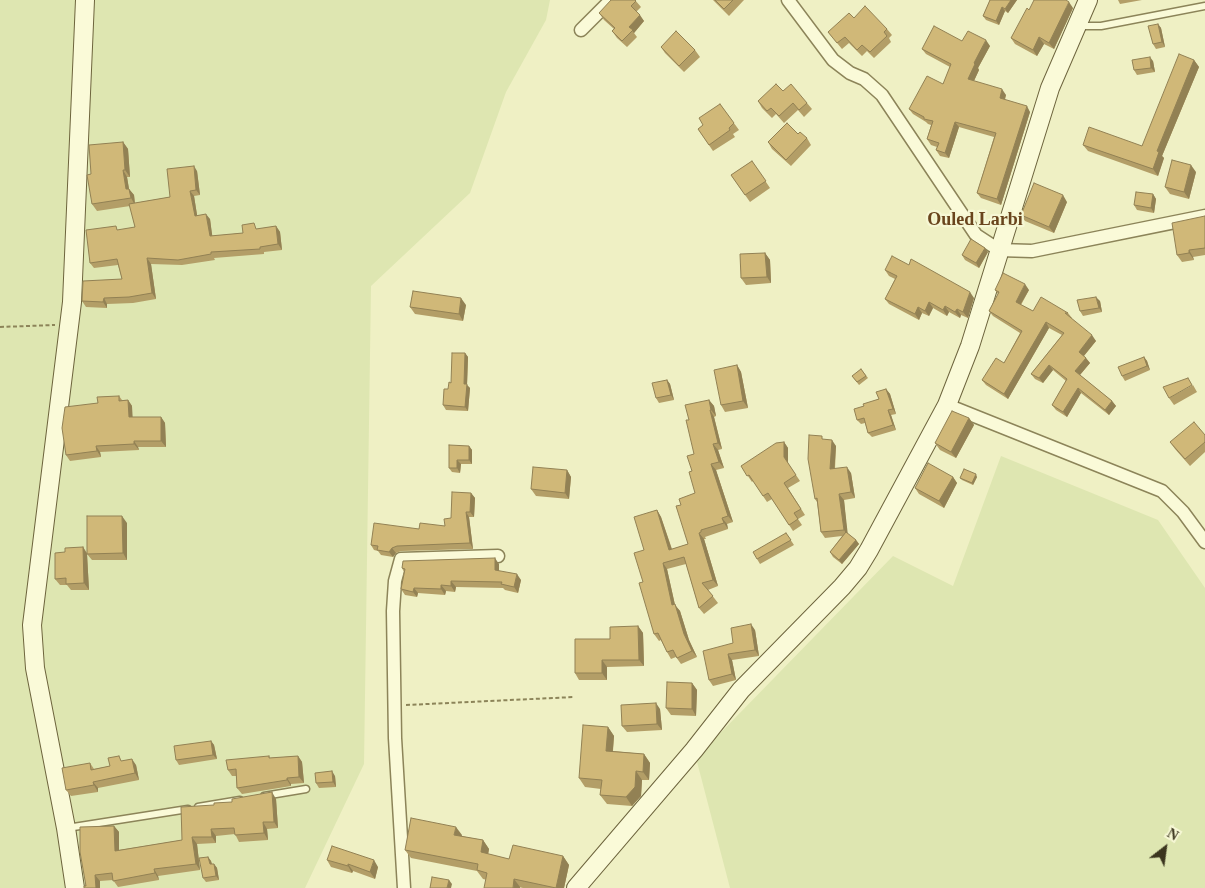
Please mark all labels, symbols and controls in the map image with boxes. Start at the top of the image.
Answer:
district label: Ouled Larbi [927,209,1023,231]
north arrow [1140,823,1190,873]
text: N [1165,826,1181,844]

